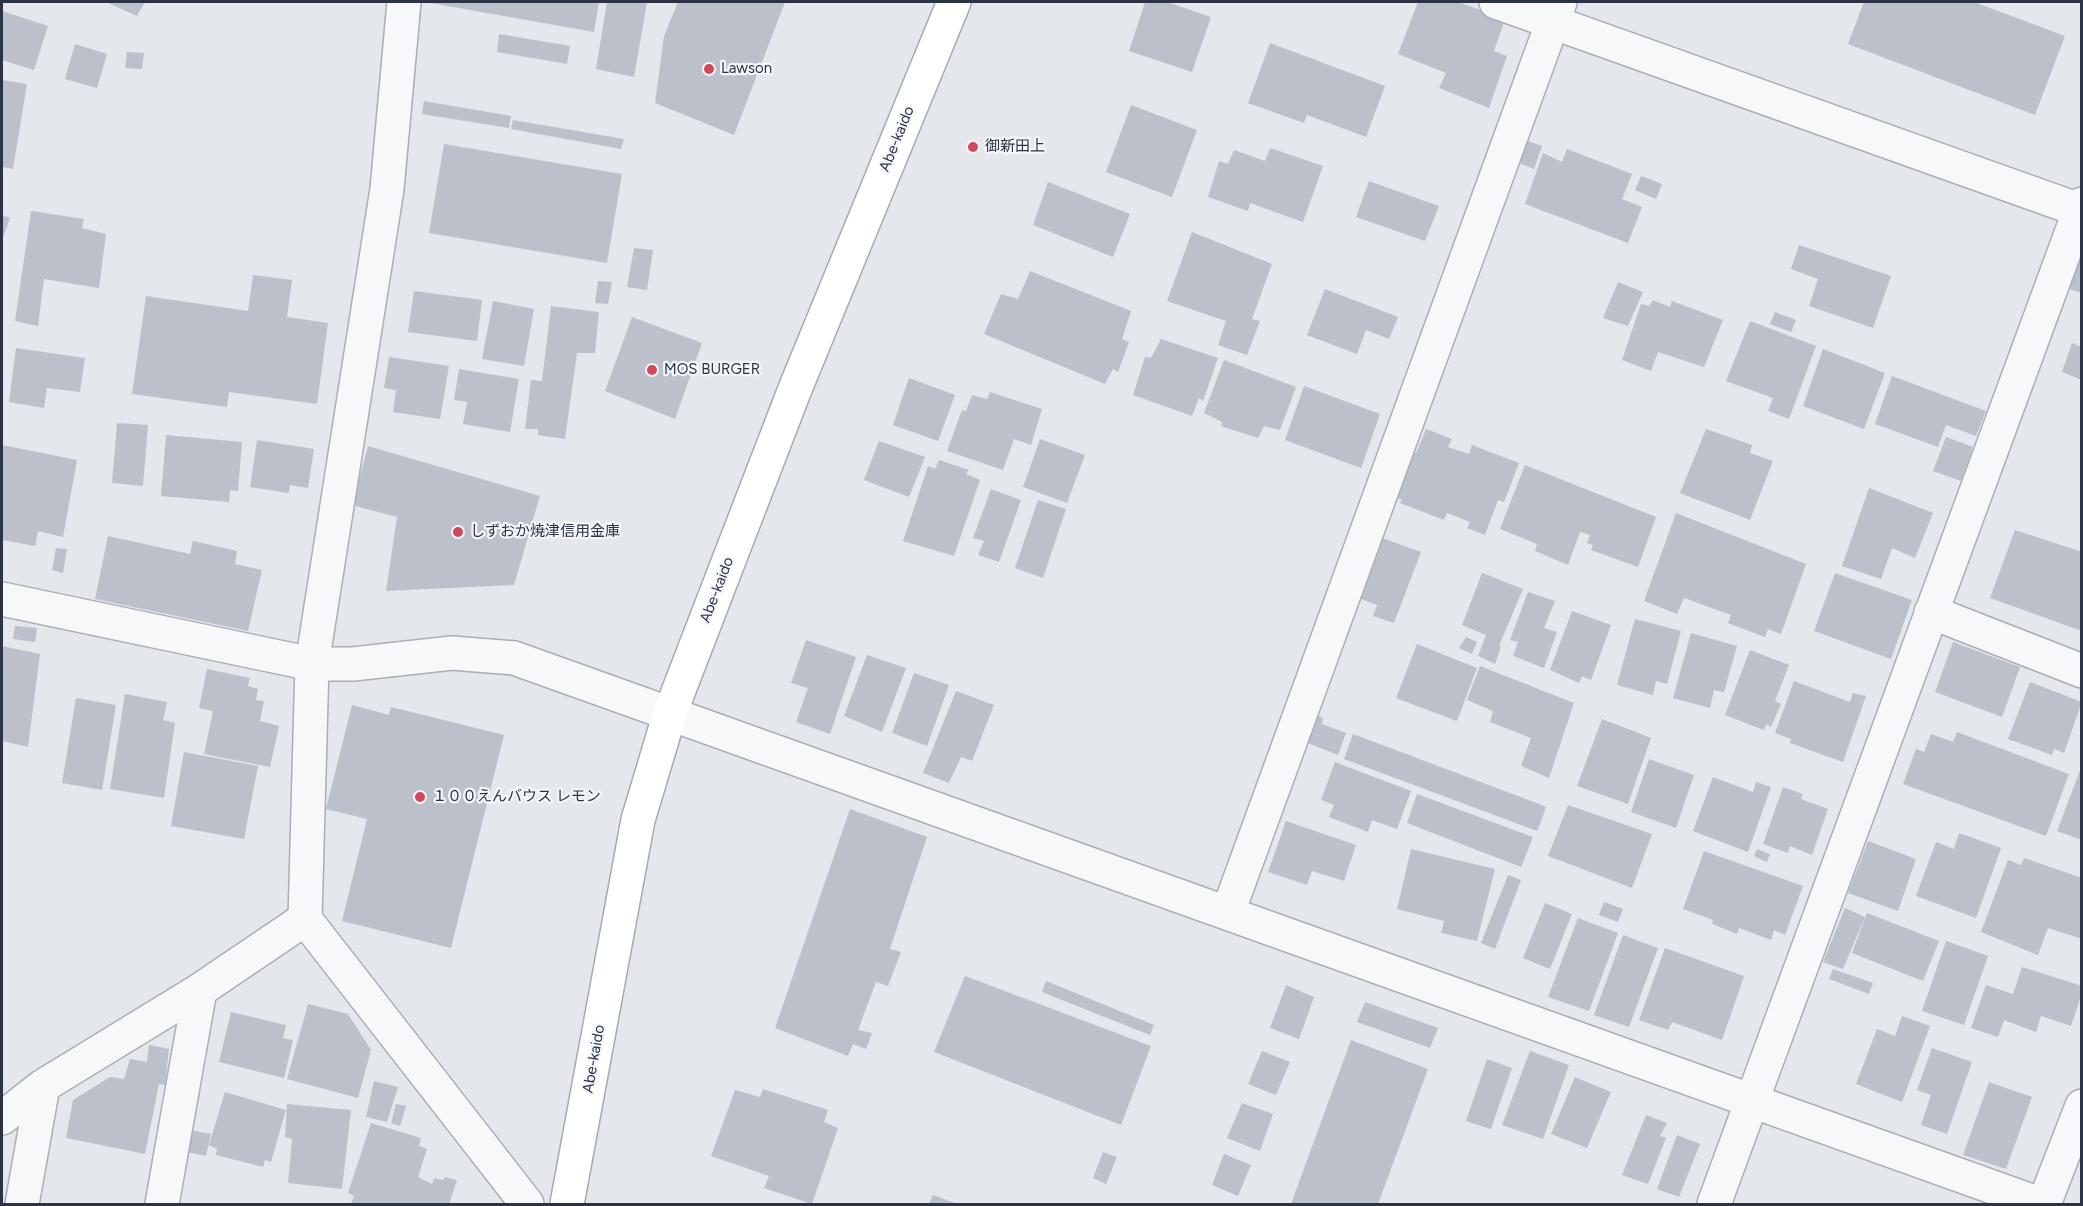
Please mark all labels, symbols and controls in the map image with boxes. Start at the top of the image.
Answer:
place label: Lawson [721,60,772,78]
marker: Lawson [702,62,716,76]
street label: Abe-kaido [876,104,918,174]
place label: 御新田上 [985,138,1045,156]
marker: 御新田上 [966,140,980,154]
place label: MOS BURGER [664,361,760,379]
marker: MOS BURGER [645,363,659,377]
place label: しずおか焼津信用金庫 [470,523,620,541]
marker: しずおか焼津信用金庫 [451,525,465,539]
street label: Abe-kaido [696,555,738,625]
place label: １００えんバウス レモン [432,788,601,806]
marker: １００えんバウス レモン [413,790,427,804]
street label: Abe-kaido [579,1023,609,1095]

